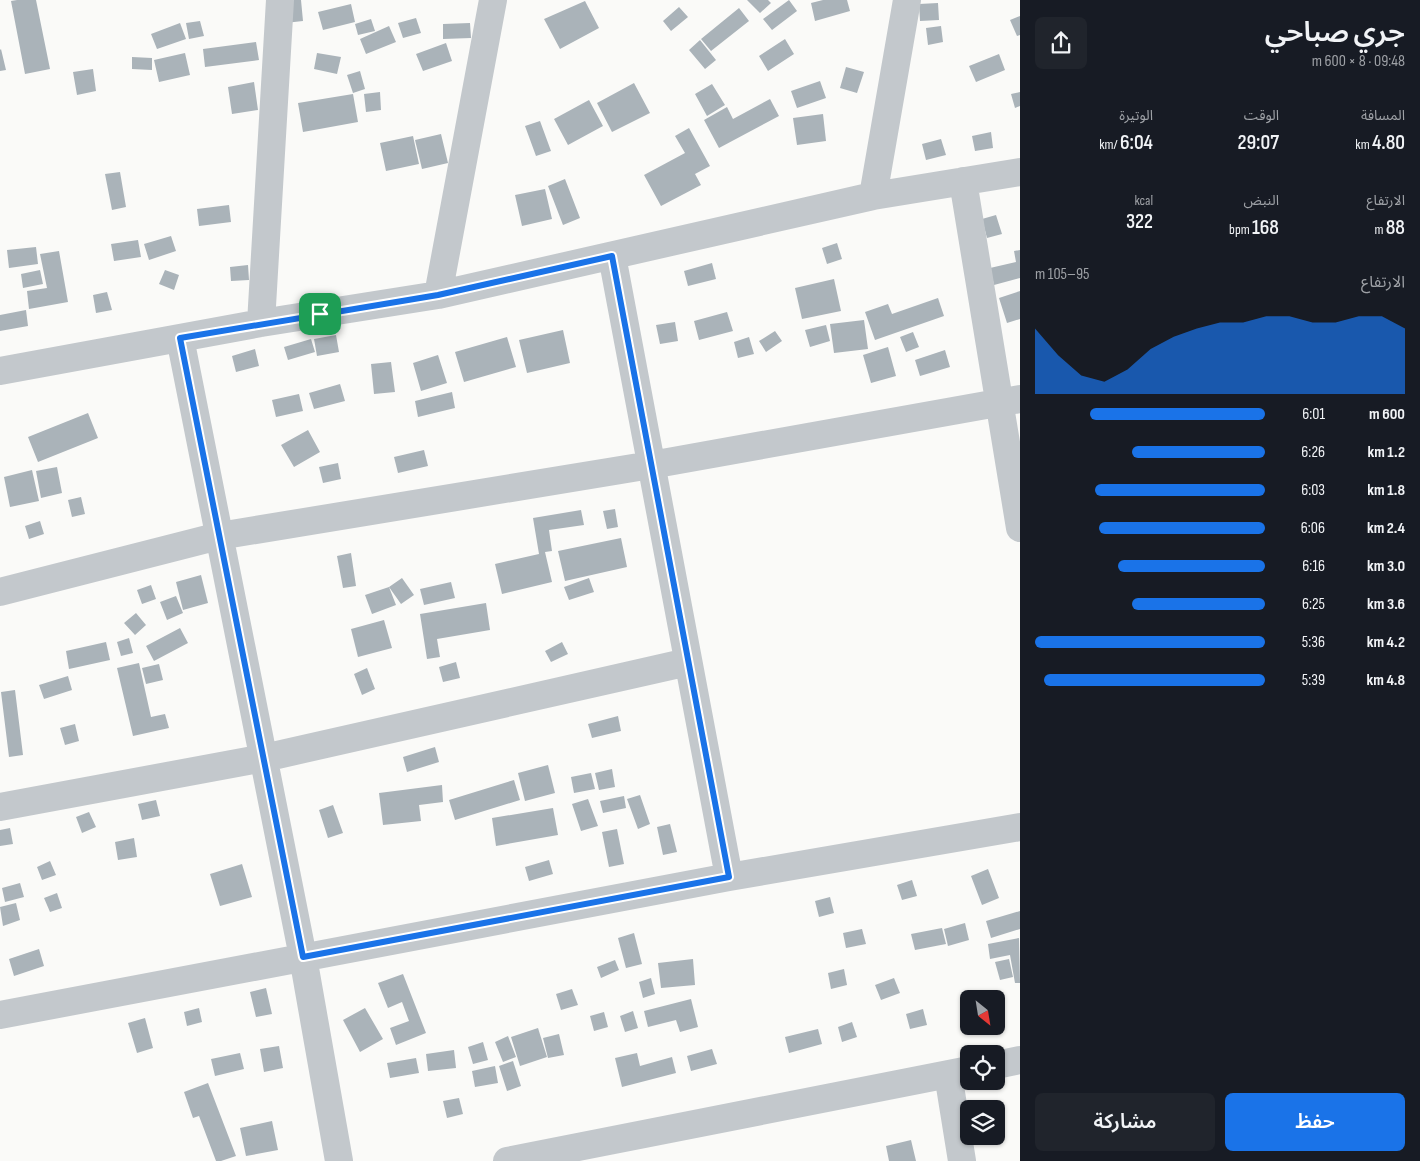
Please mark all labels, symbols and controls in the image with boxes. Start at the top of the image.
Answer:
text: جري صباحي [1265,16,1405,49]
button: share [1035,17,1087,69]
text: 09:48 · 8 × 600 m [1312,52,1405,71]
text: الوتيرة [1119,107,1153,124]
text: الوقت [1244,107,1279,124]
text: المسافة [1361,107,1405,124]
text: 6:04 [1120,130,1153,155]
text: 29:07 [1237,130,1279,155]
text: 4.80 [1372,130,1405,155]
text: /km [1099,136,1120,153]
text: km [1355,136,1372,153]
text: kcal [1134,192,1153,209]
text: النبض [1243,192,1279,209]
text: الارتفاع [1367,192,1405,209]
text: 322 [1126,209,1153,234]
text: 168 [1252,215,1279,240]
text: 88 [1386,215,1405,240]
text: bpm [1229,221,1252,238]
text: m [1375,221,1386,238]
text: 95–105 m [1035,265,1089,284]
text: الارتفاع [1361,273,1405,292]
pin [299,293,341,335]
icon: arrive [306,300,334,328]
text: 6:01 [1302,405,1325,424]
text: 600 m [1369,405,1405,424]
text: 6:26 [1301,443,1325,462]
text: 1.2 km [1367,443,1405,462]
text: 6:03 [1301,481,1325,500]
text: 1.8 km [1367,481,1405,500]
text: 6:06 [1301,519,1325,538]
text: 2.4 km [1367,519,1405,538]
text: 6:16 [1302,557,1325,576]
text: 3.0 km [1367,557,1405,576]
text: 6:25 [1302,595,1325,614]
text: 3.6 km [1367,595,1405,614]
text: 5:36 [1302,633,1325,652]
text: 4.2 km [1367,633,1405,652]
text: 5:39 [1302,671,1325,690]
text: 4.8 km [1367,671,1405,690]
north arrow [960,990,1005,1035]
map controls [960,990,1005,1145]
button: locate [960,1045,1005,1090]
button: مشاركة [1035,1093,1215,1151]
button: حفظ [1225,1093,1405,1151]
button: layers [960,1100,1005,1145]

